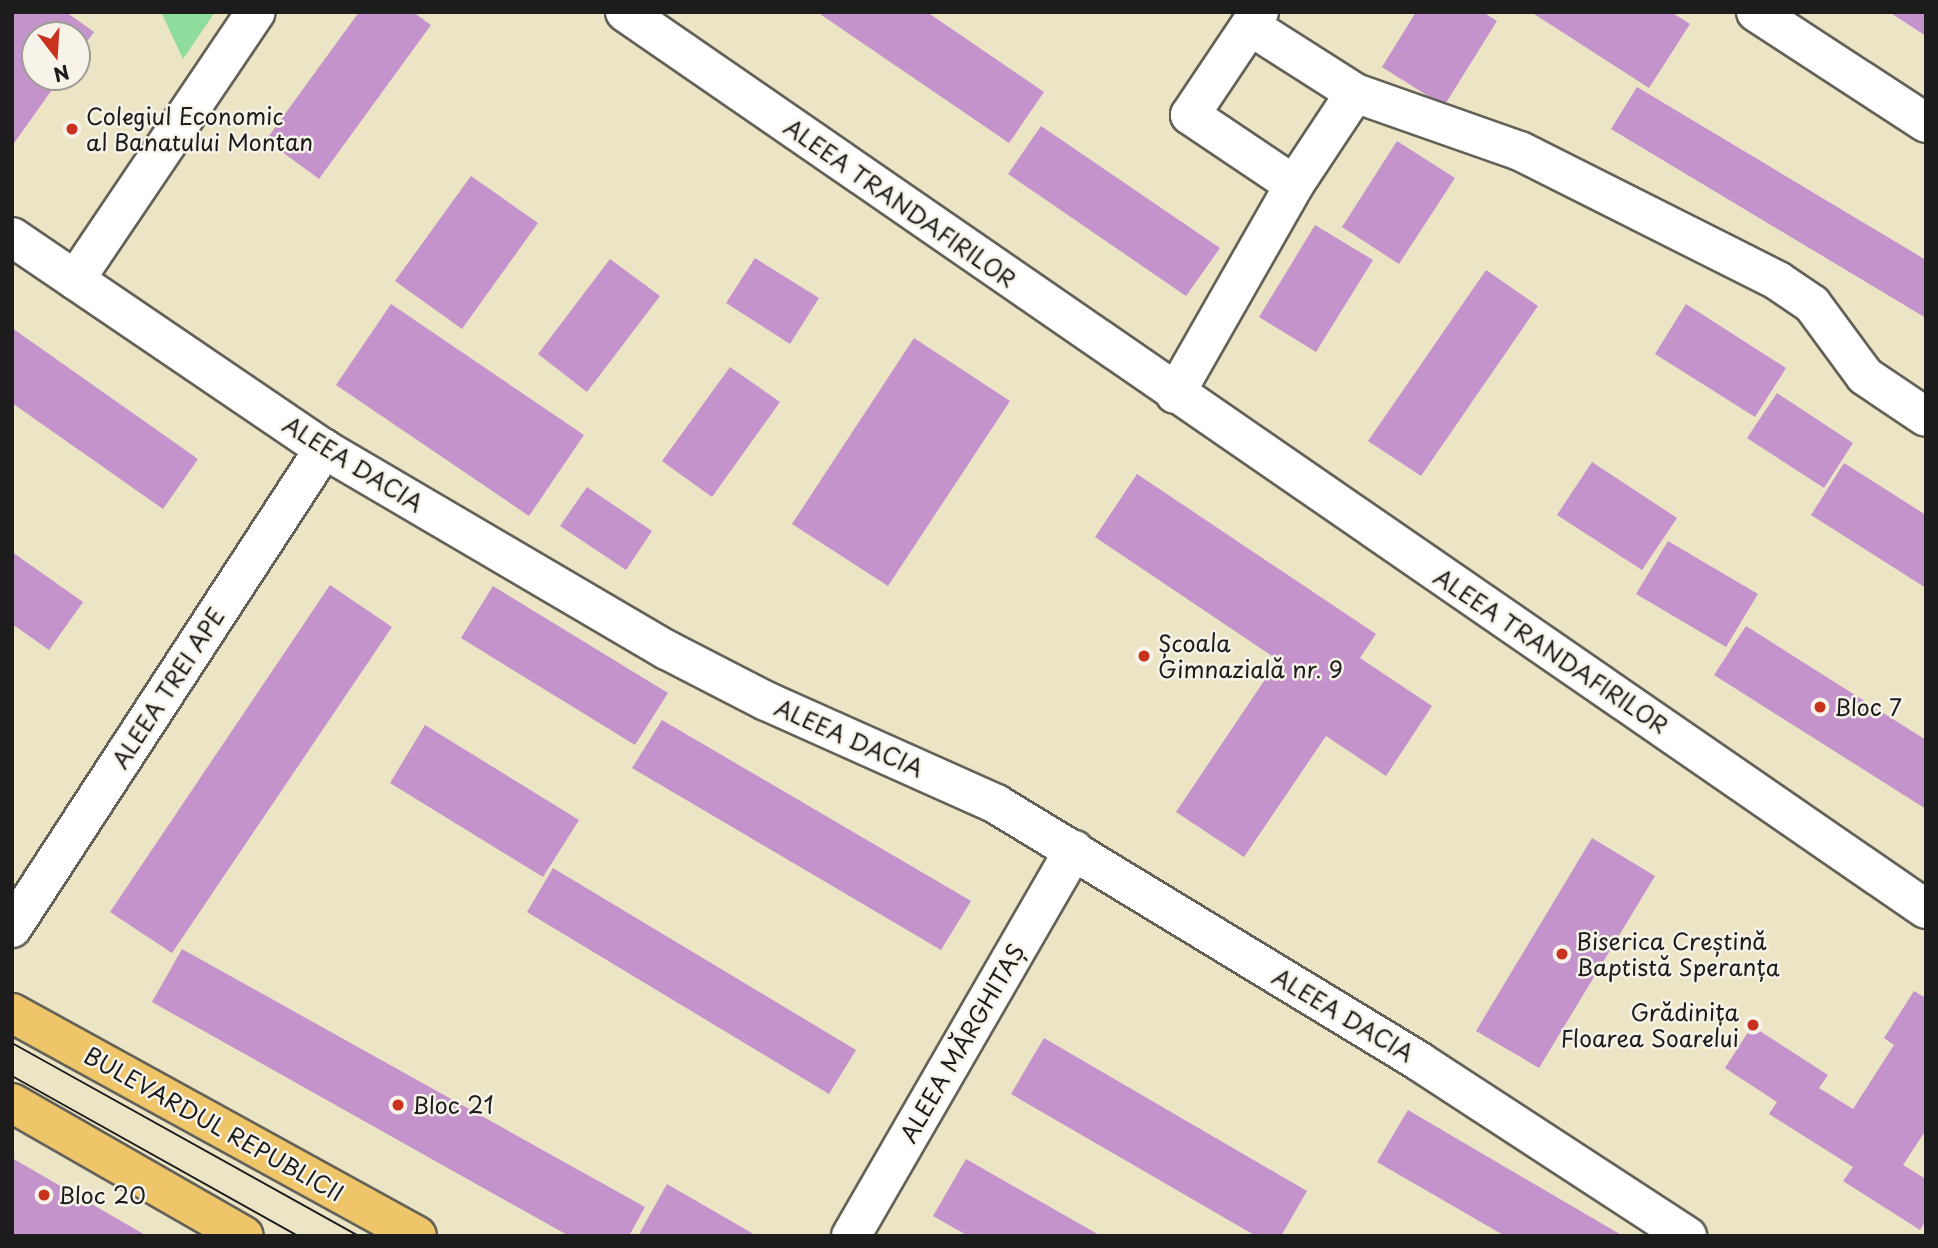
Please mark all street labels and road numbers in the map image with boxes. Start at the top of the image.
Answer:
street label: ALEEA TRANDAFIRILOR [778,112,1022,294]
street label: ALEEA DACIA [278,410,428,518]
street label: ALEEA TRANDAFIRILOR [1428,562,1674,740]
street label: ALEEA TREI APE [104,600,232,776]
street label: ALEEA DACIA [770,693,928,783]
street label: ALEEA MĂRGHITAȘ [893,938,1031,1148]
street label: ALEEA DACIA [1267,962,1419,1068]
street label: BULEVARDUL REPUBLICII [79,1041,349,1207]

